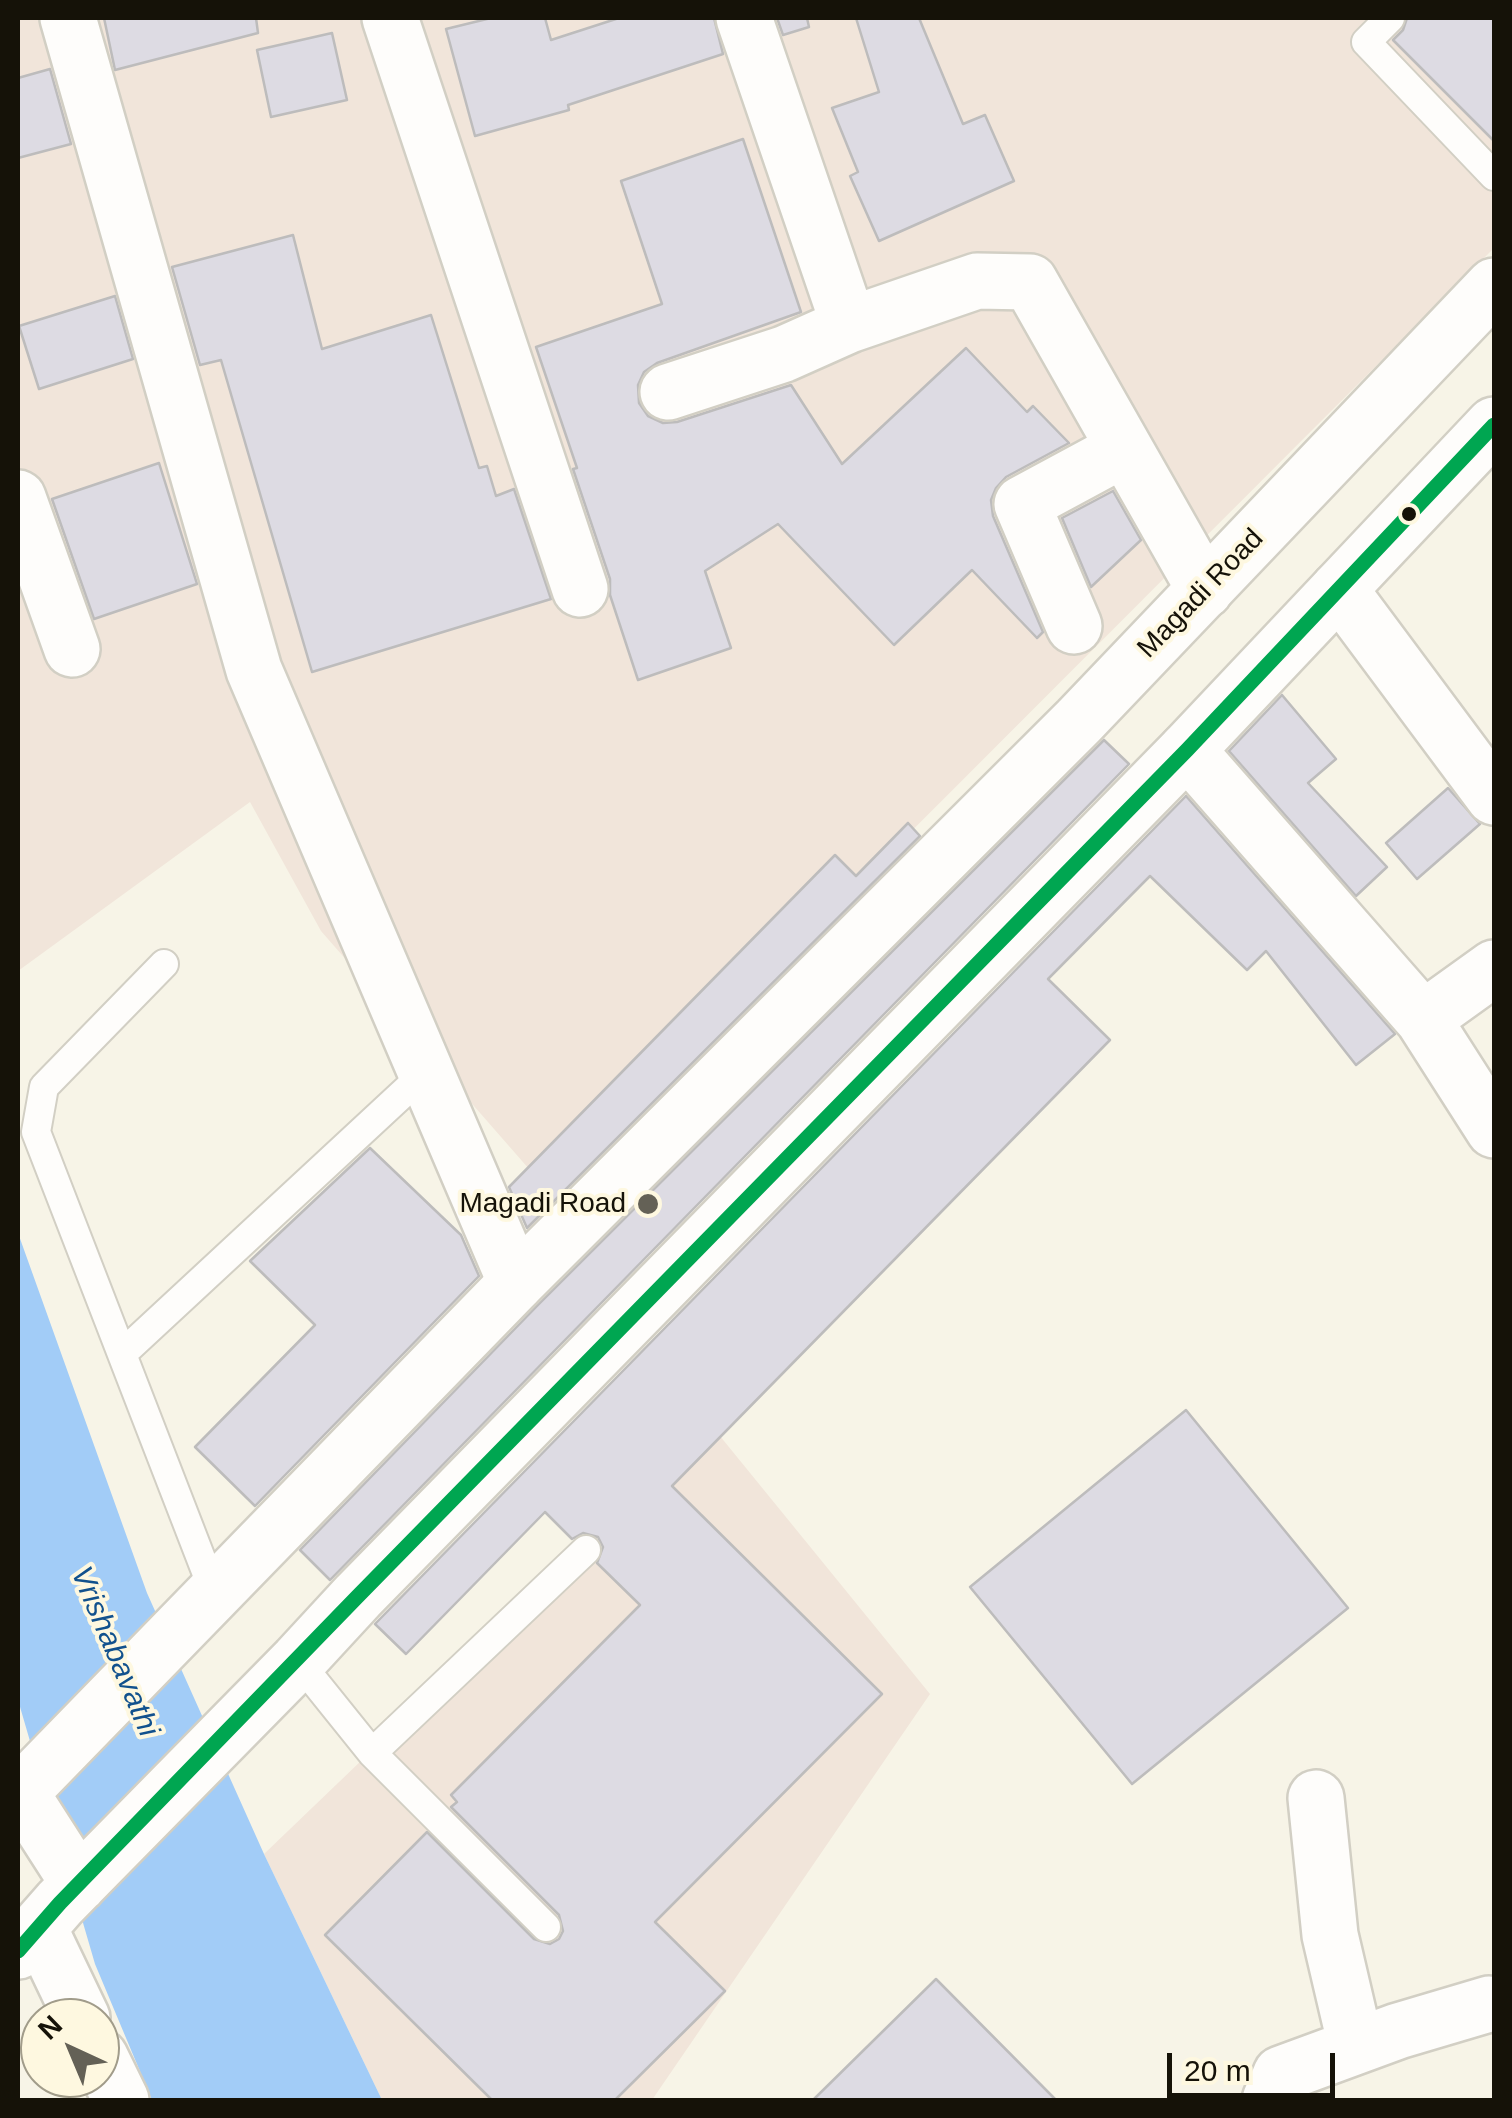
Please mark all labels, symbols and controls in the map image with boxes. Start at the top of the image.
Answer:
unlabelled marker [1399,504,1419,524]
street label: Magadi Road [1131,522,1271,666]
place label: Magadi Road [459,1187,626,1221]
marker: Magadi Road [635,1191,661,1217]
water label: Vrishabavathi [62,1562,166,1742]
north arrow [20,1998,120,2098]
text: N [32,2009,68,2046]
scale bar [1172,2033,1340,2095]
text: 20 m [1184,2054,1251,2087]

